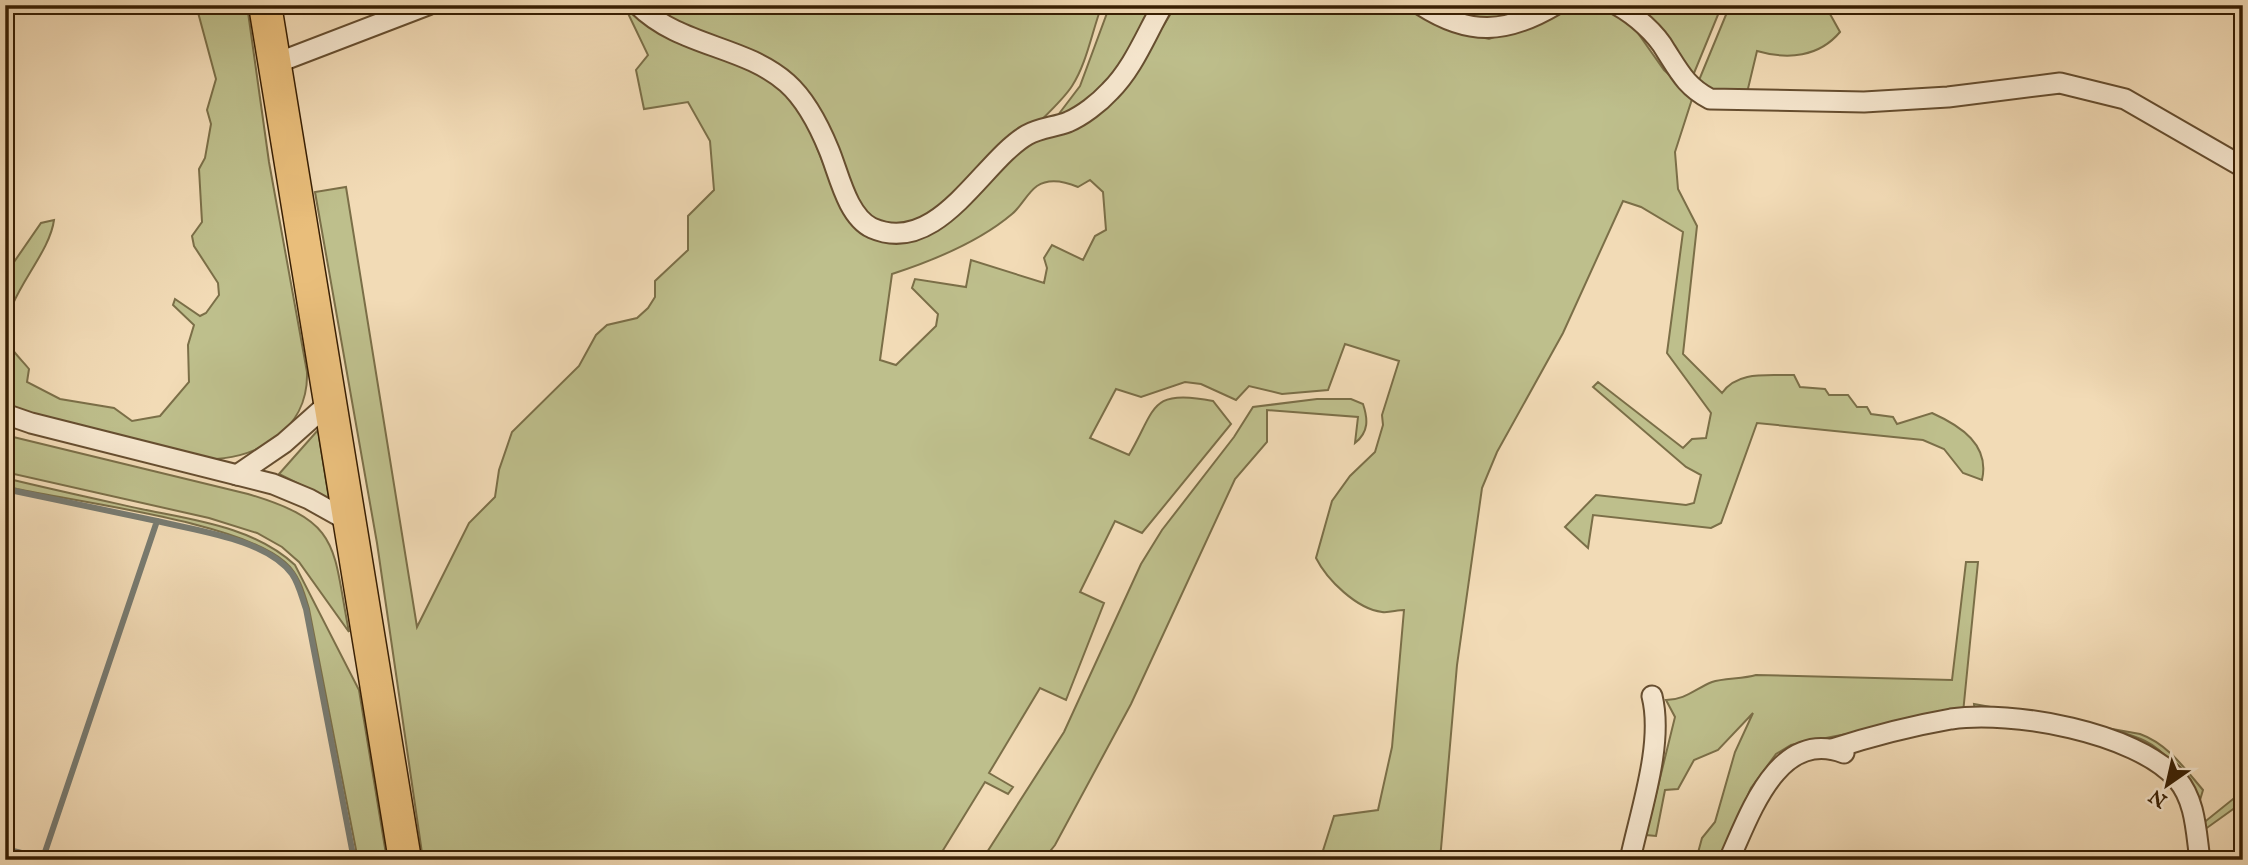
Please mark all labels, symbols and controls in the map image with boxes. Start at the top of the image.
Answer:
north arrow [2132,750,2202,820]
text: N [2145,783,2173,813]

